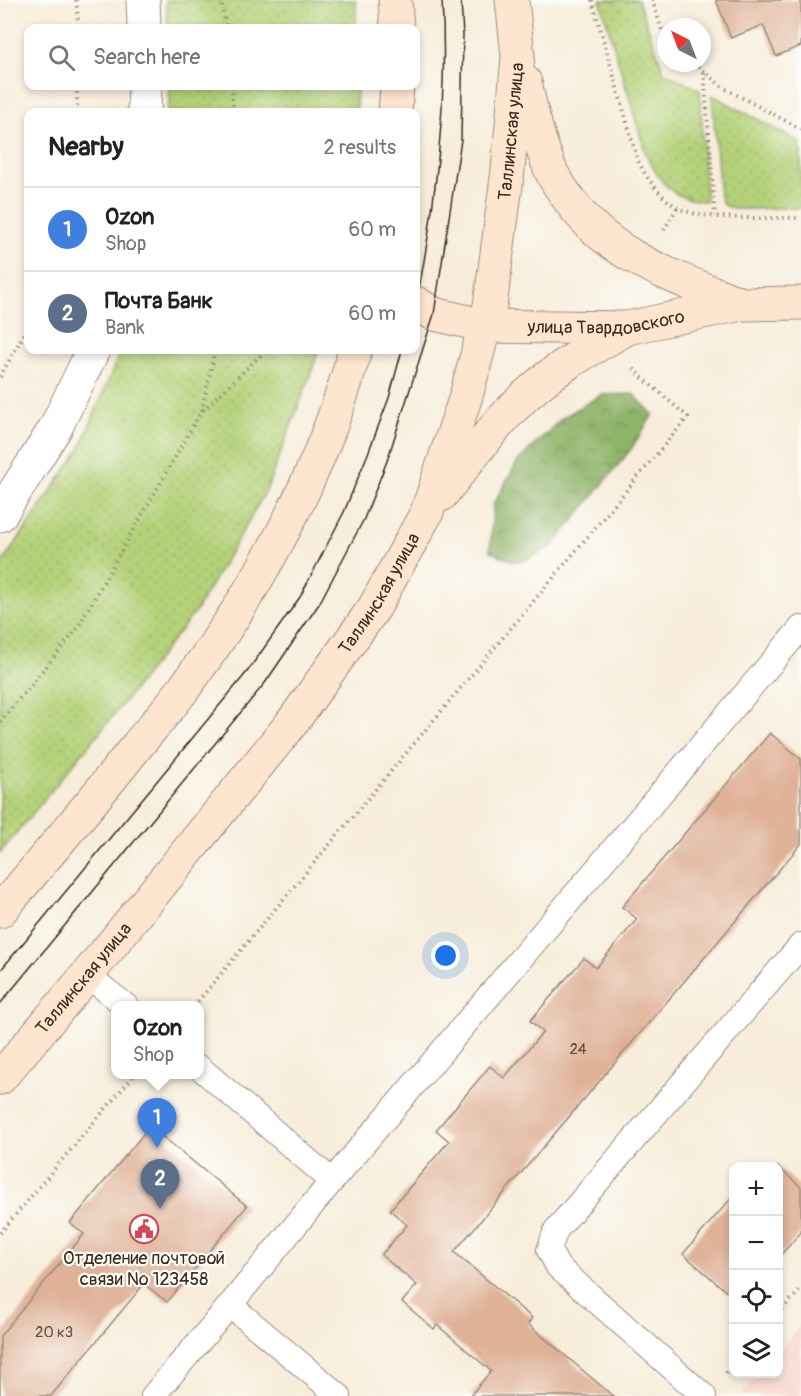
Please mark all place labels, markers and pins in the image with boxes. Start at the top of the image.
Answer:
pin: 1 [138,1098,176,1148]
pin: 2 [140,1160,180,1209]
public building icon: Отделение почтовой связи № 123458 [128,1213,160,1245]
place label: Отделение почтовой связи № 123458 [63,1247,225,1291]

